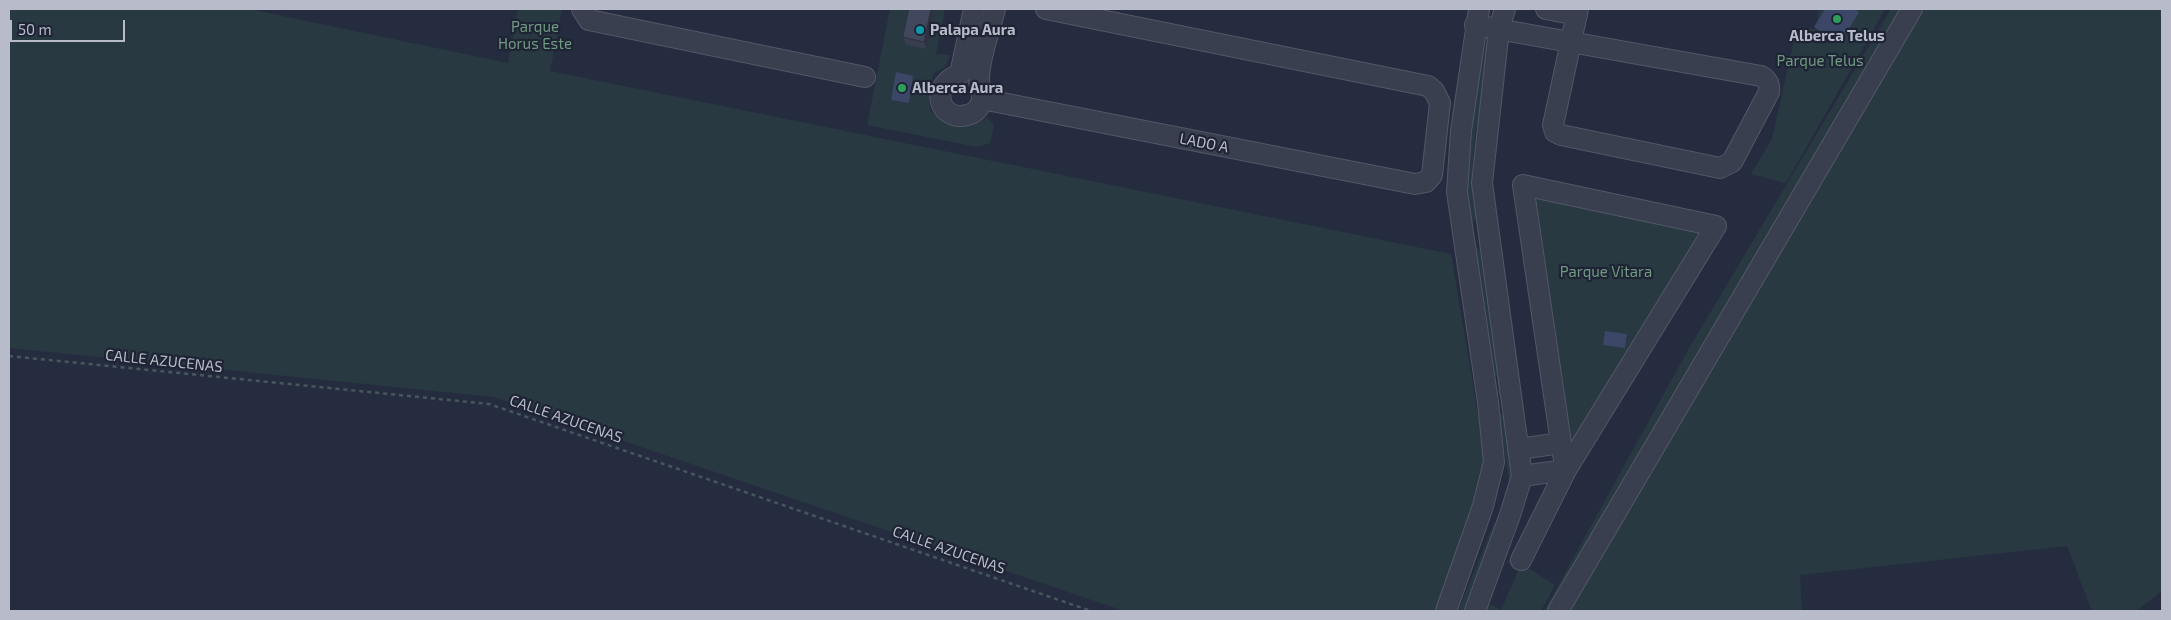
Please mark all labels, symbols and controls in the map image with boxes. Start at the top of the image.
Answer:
scale bar [12,10,128,42]
marker: Alberca Telus [1831,13,1843,25]
park label: Parque Horus Este [498,18,572,53]
text: 50 m [18,20,52,38]
place label: Palapa Aura [930,21,1016,39]
marker: Palapa Aura [914,24,926,36]
place label: Alberca Telus [1789,27,1885,45]
park label: Parque Telus [1776,52,1864,70]
place label: Alberca Aura [912,79,1003,97]
marker: Alberca Aura [896,82,908,94]
street label: LADO A [1178,129,1230,157]
park label: Parque Vitara [1560,263,1652,281]
street label: CALLE AZUCENAS [104,346,224,376]
street label: CALLE AZUCENAS [507,391,625,447]
street label: CALLE AZUCENAS [890,522,1008,578]

